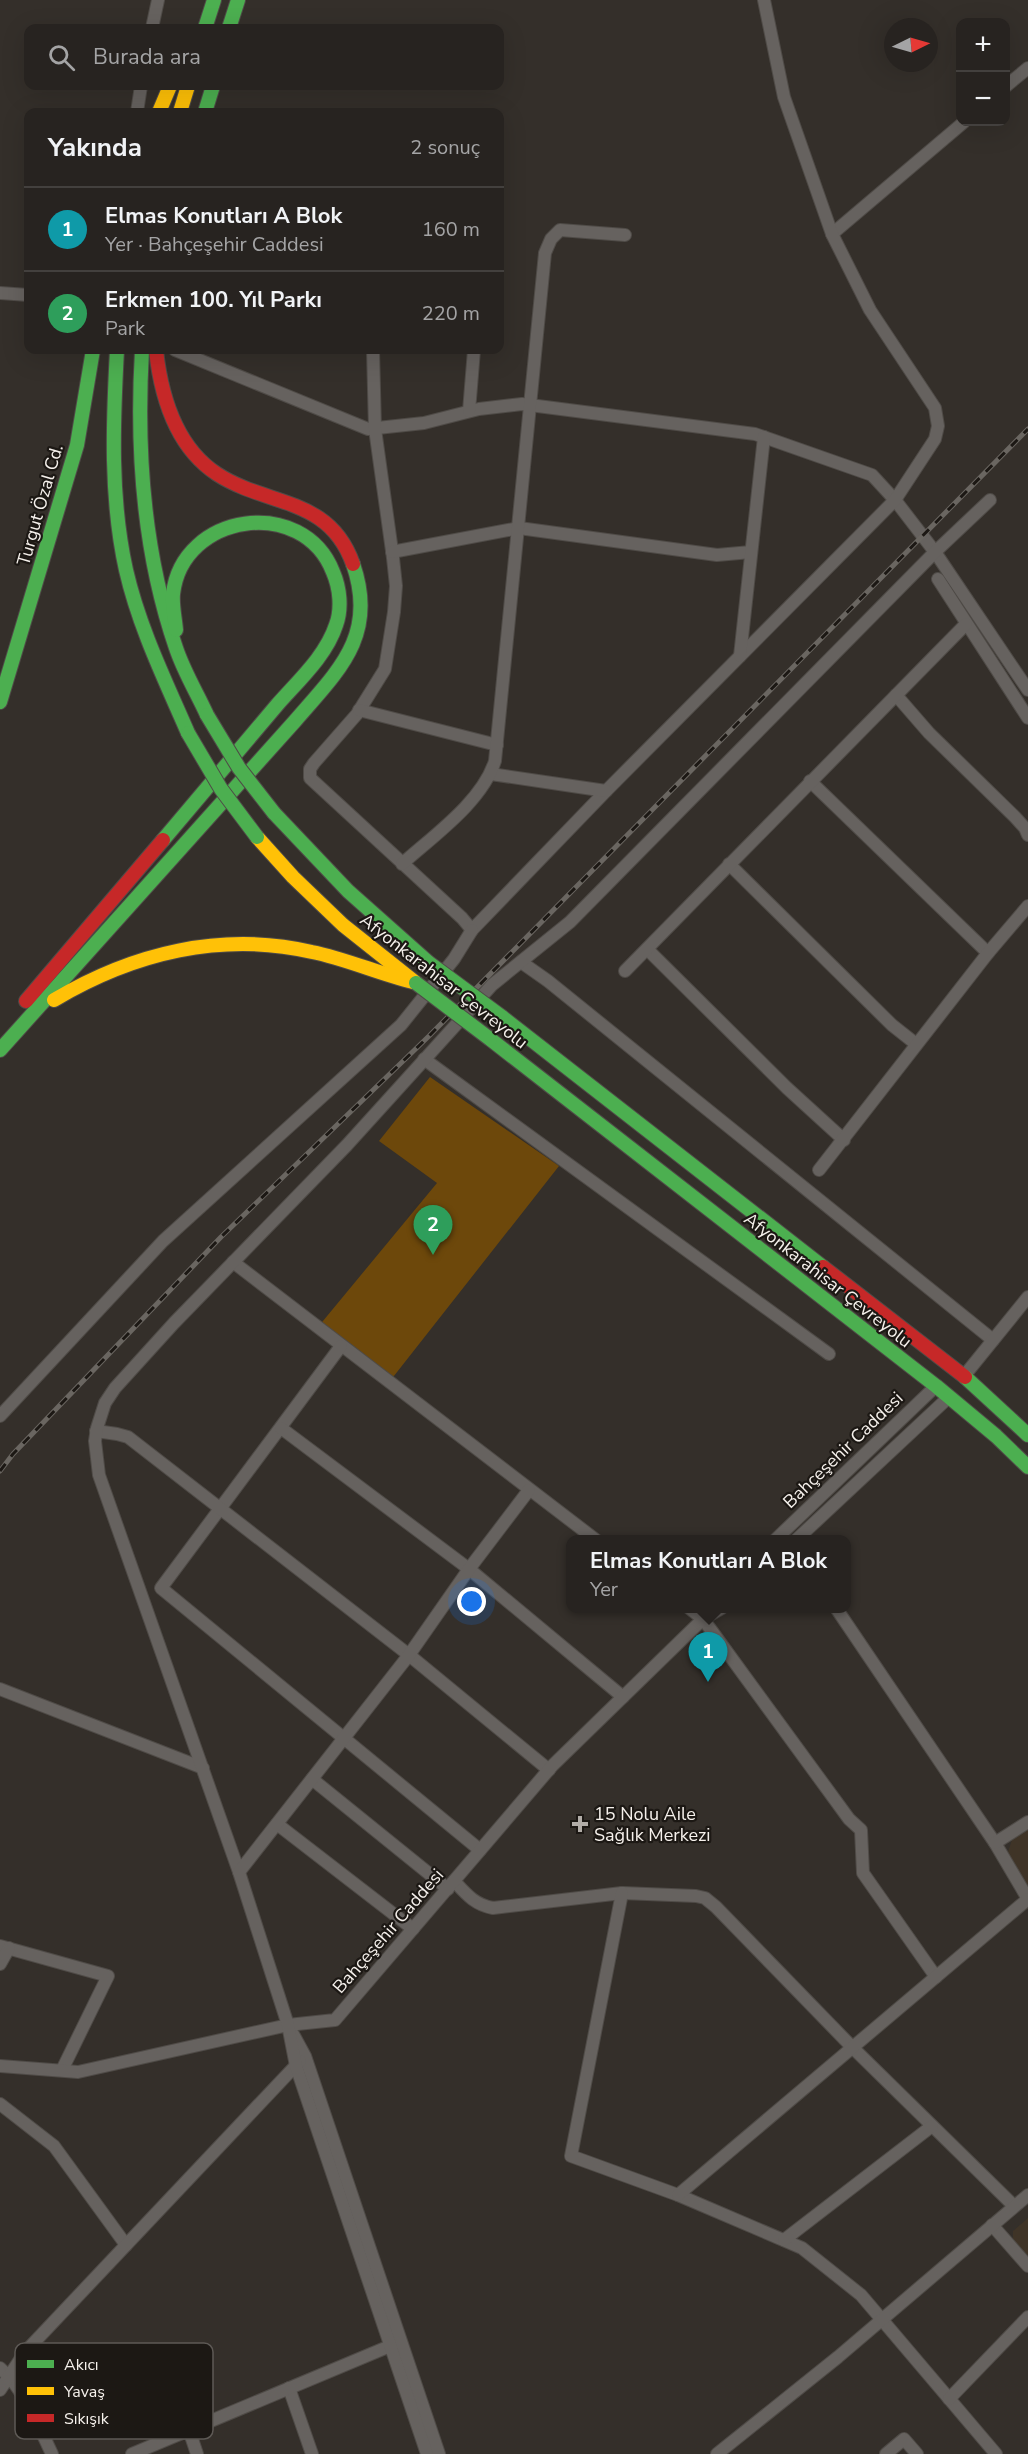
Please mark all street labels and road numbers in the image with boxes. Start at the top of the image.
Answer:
street label: Turgut Özal Cd. [11,442,69,568]
street label: Afyonkarahisar Çevreyolu [355,908,533,1054]
street label: Afyonkarahisar Çevreyolu [739,1207,917,1353]
street label: Bahçeşehir Caddesi [778,1386,908,1514]
street label: Bahçeşehir Caddesi [327,1863,449,1999]

